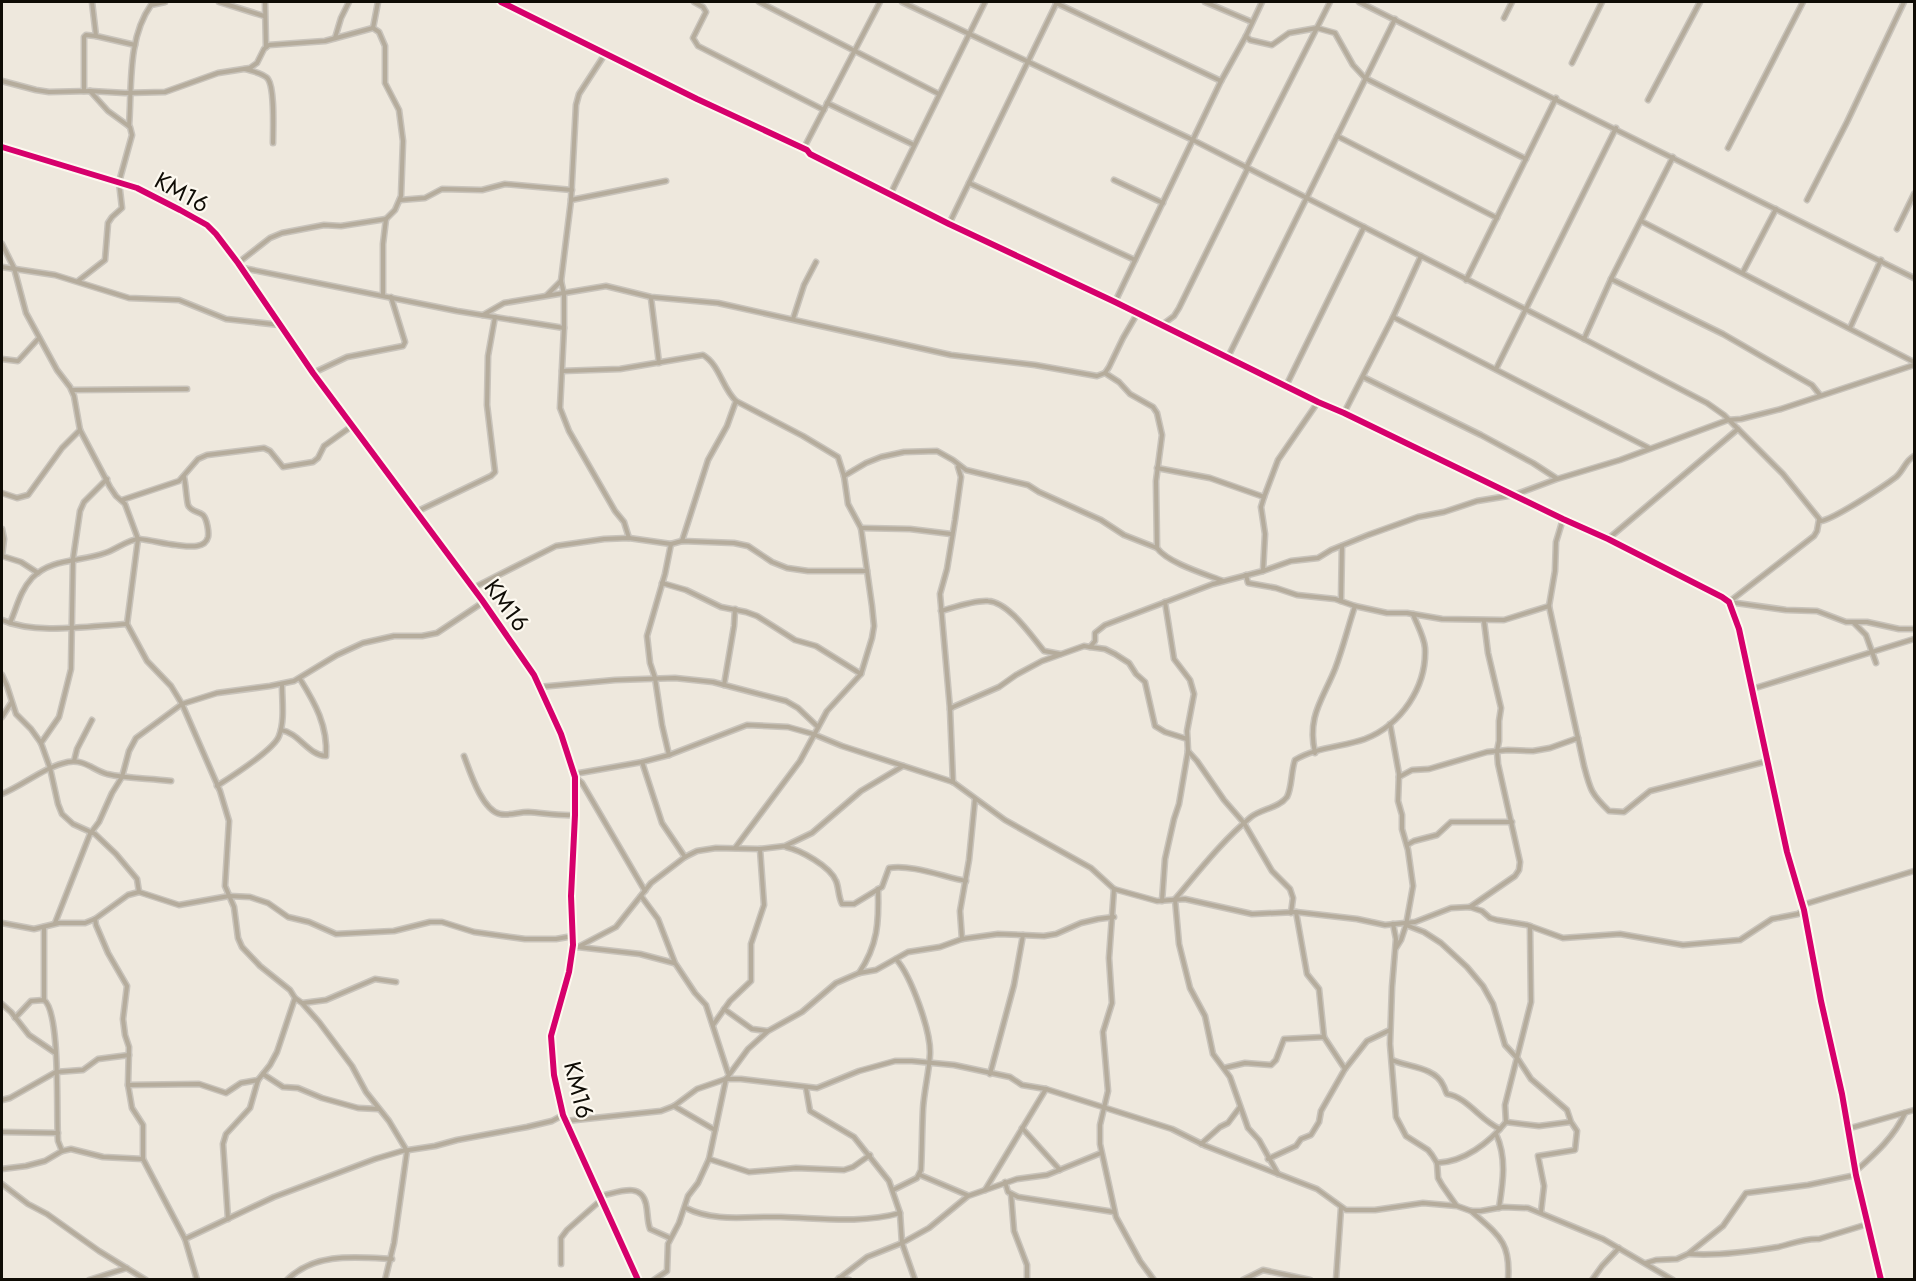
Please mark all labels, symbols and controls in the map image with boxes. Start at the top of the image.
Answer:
street label: KM16 [148,163,216,221]
street label: KM16 [476,571,538,639]
street label: KM16 [555,1058,603,1122]

